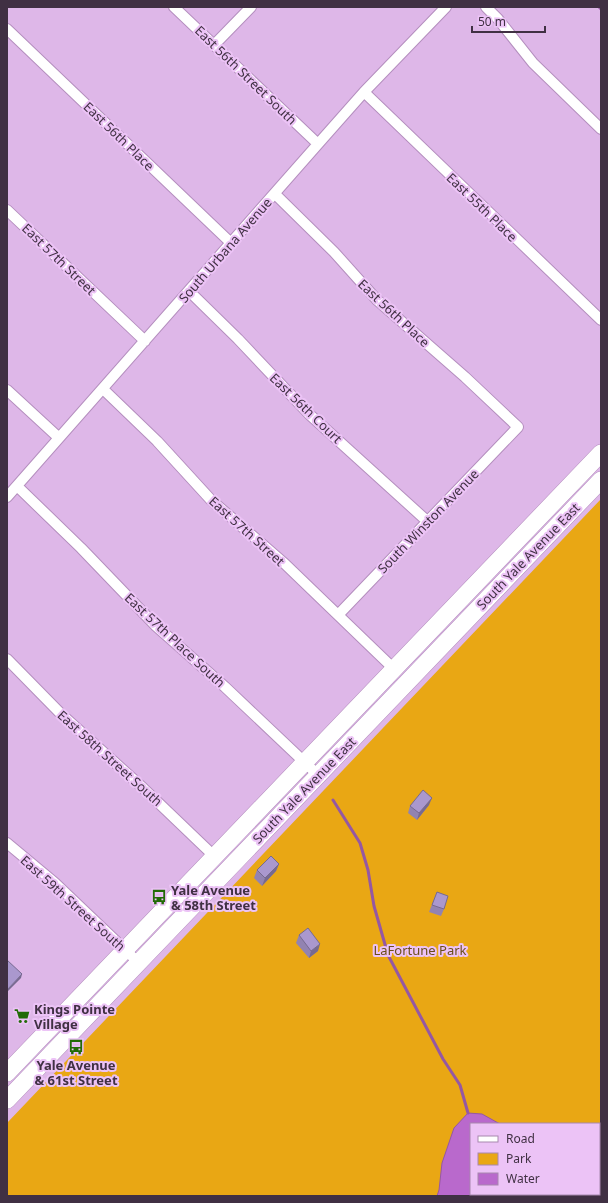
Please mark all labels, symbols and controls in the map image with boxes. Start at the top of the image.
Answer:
scale bar [472,8,545,34]
text: 50 m [478,13,506,30]
street label: East 56th Street South [191,22,301,128]
street label: East 56th Place [80,98,158,174]
street label: East 55th Place [443,169,521,245]
street label: South Urbana Avenue [174,194,276,306]
street label: East 57th Street [18,219,100,299]
street label: East 56th Place [354,275,434,351]
street label: East 56th Court [266,369,346,447]
street label: South Winston Avenue [373,465,483,577]
street label: East 57th Street [205,492,289,570]
street label: South Yale Avenue East [472,499,584,613]
street label: East 57th Place South [121,589,229,691]
street label: East 58th Street South [54,706,166,810]
street label: South Yale Avenue East [248,733,360,847]
street label: East 59th Street South [17,851,129,955]
place label: Yale Avenue & 58th Street [171,881,256,914]
bus stop icon: Yale Avenue & 58th Street [150,888,168,906]
park label: LaFortune Park [373,941,467,959]
place label: Kings Pointe Village [34,1000,115,1033]
supermarket icon: Kings Pointe Village [13,1007,31,1025]
bus stop icon: Yale Avenue & 61st Street [67,1038,85,1056]
place label: Yale Avenue & 61st Street [34,1056,118,1089]
legend [470,1123,600,1195]
text: Road [506,1130,535,1147]
text: Park [506,1150,532,1167]
text: Water [506,1170,540,1187]

